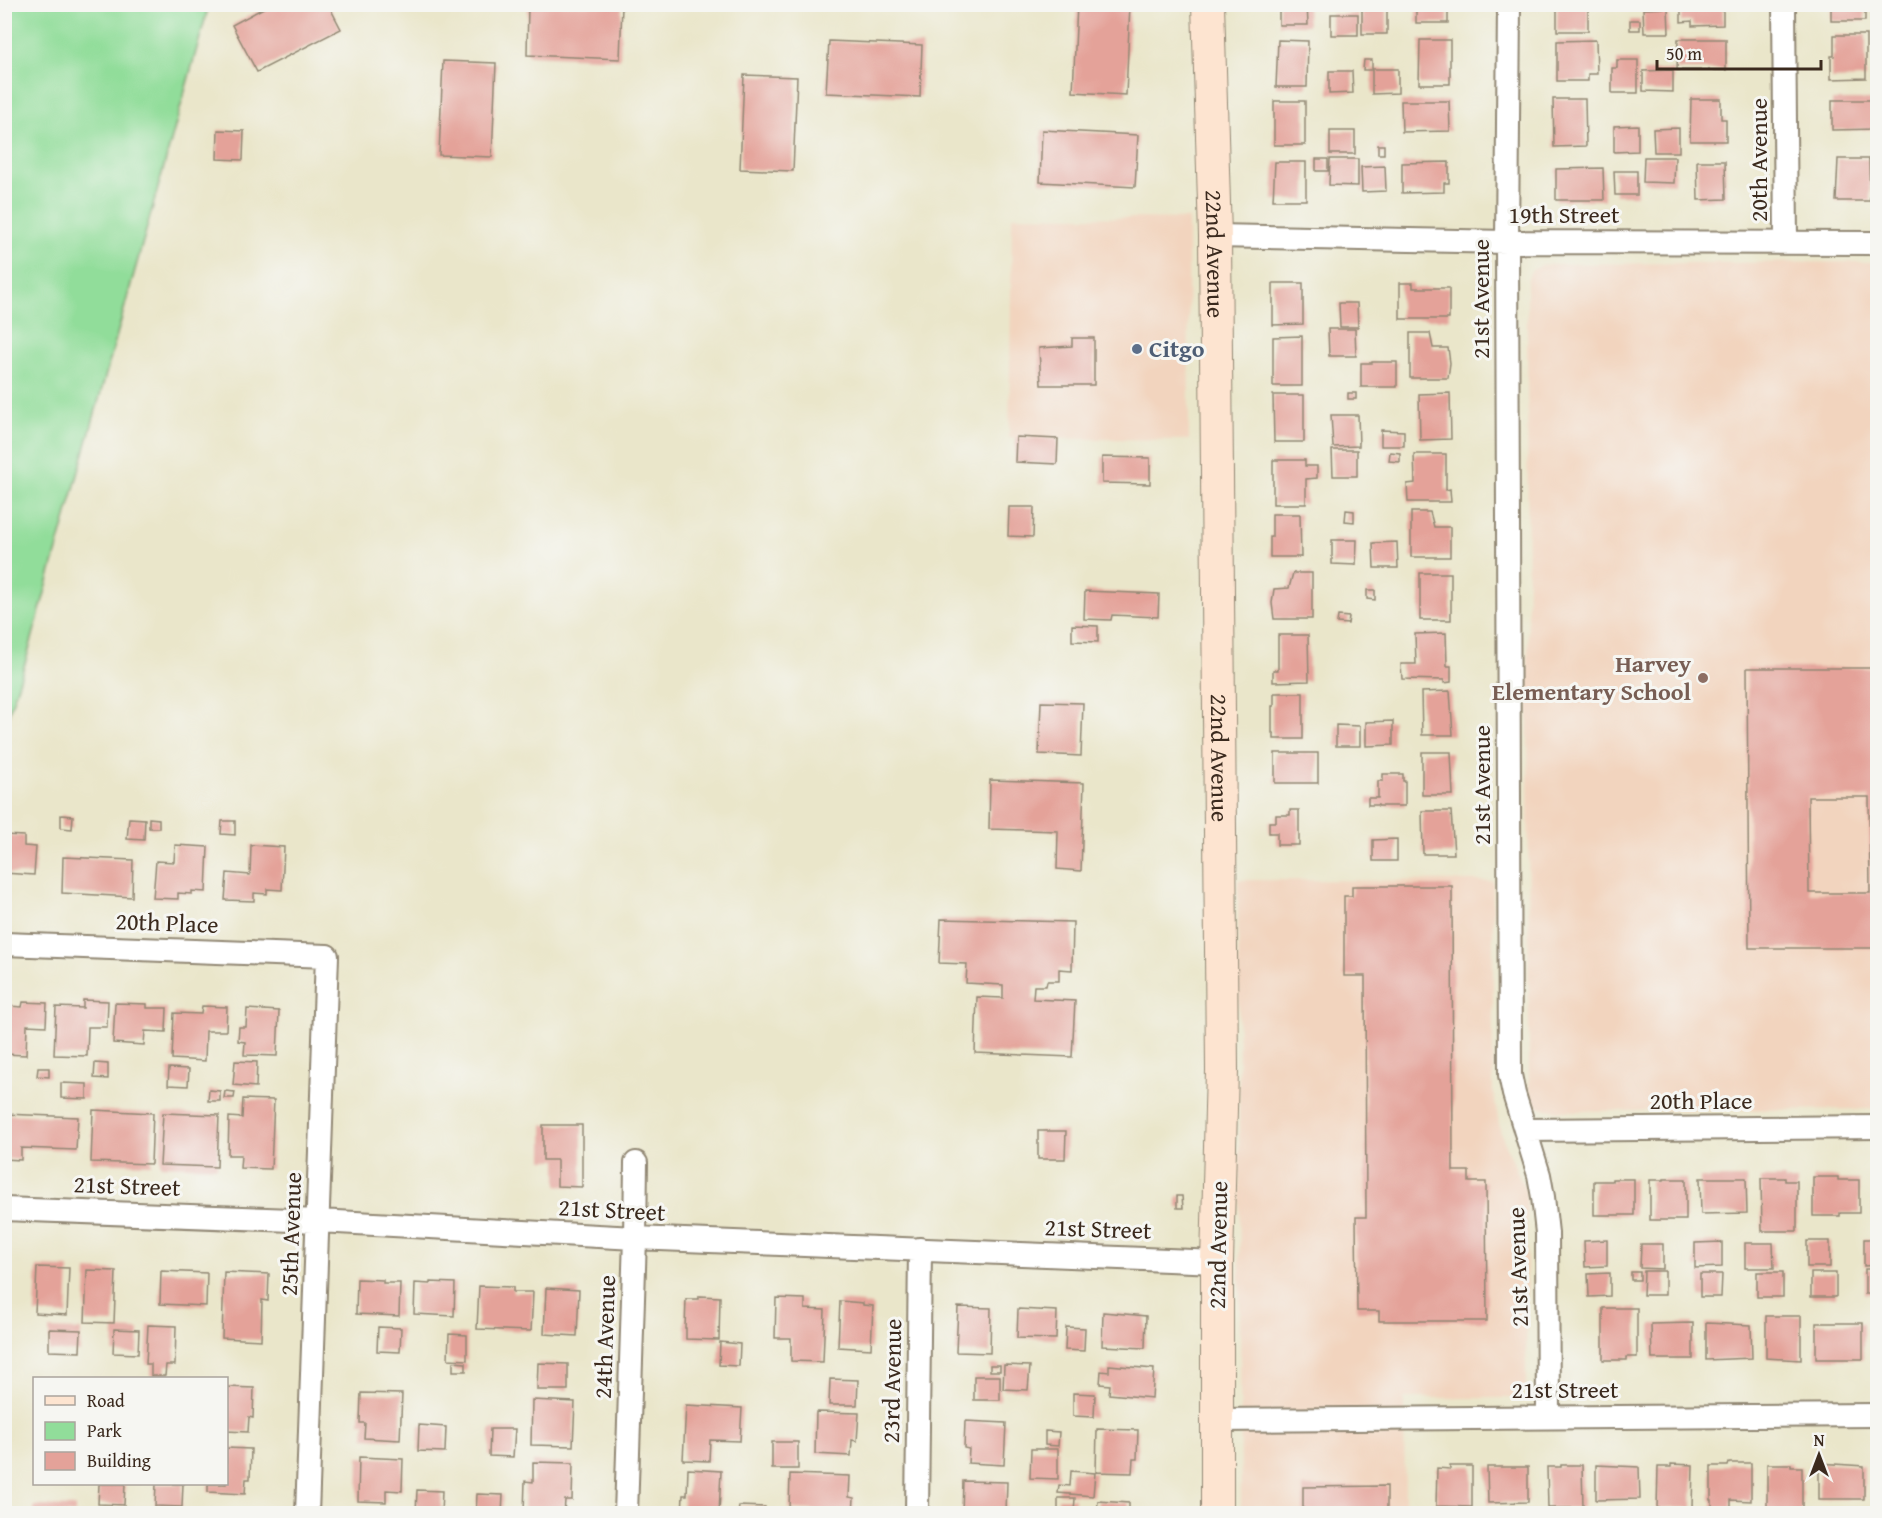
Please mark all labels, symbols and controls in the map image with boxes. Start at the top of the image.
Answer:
scale bar [1657,33,1820,71]
text: 50 m [1666,40,1702,67]
street label: 20th Avenue [1741,98,1776,222]
street label: 22nd Avenue [1197,189,1234,318]
street label: 19th Street [1508,197,1620,232]
street label: 21st Avenue [1463,239,1498,359]
place label: Citgo [1149,331,1205,366]
marker: Citgo [1130,342,1144,356]
place label: Harvey Elementary School [1492,646,1692,709]
marker: Harvey Elementary School [1696,671,1710,685]
street label: 22nd Avenue [1202,693,1238,822]
street label: 21st Avenue [1464,725,1499,845]
street label: 20th Place [115,903,219,942]
street label: 20th Place [1649,1083,1753,1118]
street label: 21st Street [73,1166,182,1205]
street label: 25th Avenue [271,1171,310,1297]
street label: 22nd Avenue [1199,1180,1236,1310]
street label: 21st Street [558,1189,667,1230]
street label: 21st Avenue [1498,1206,1537,1328]
street label: 21st Street [1044,1209,1153,1248]
street label: 24th Avenue [585,1274,624,1400]
street label: 23rd Avenue [873,1318,910,1444]
street label: 21st Street [1511,1372,1619,1407]
legend [33,1377,228,1485]
text: Road [87,1387,125,1414]
text: Park [87,1417,123,1444]
north arrow [1789,1425,1849,1485]
text: N [1814,1428,1825,1452]
text: Building [87,1447,151,1474]

